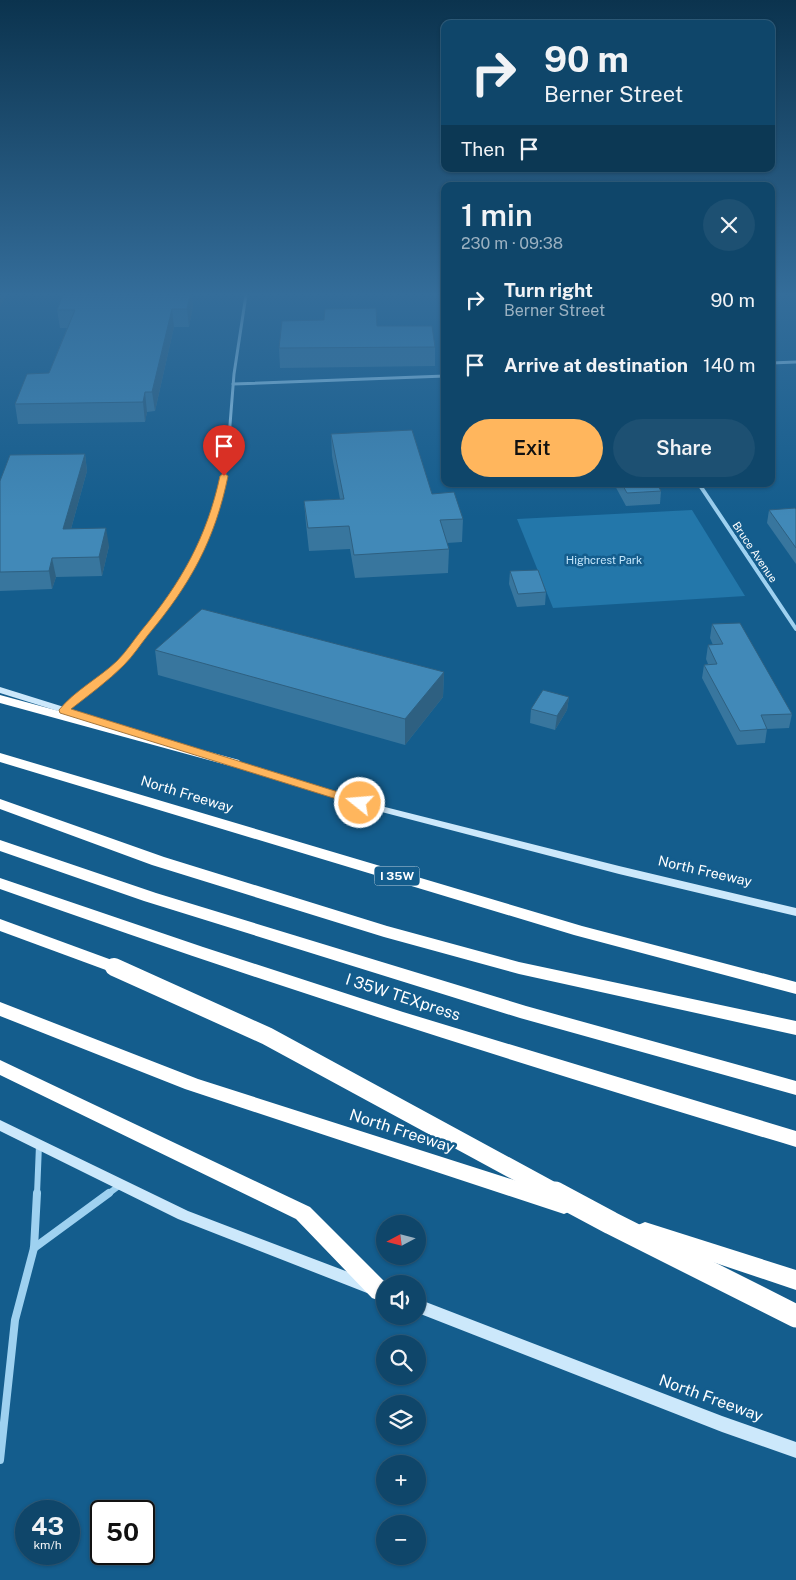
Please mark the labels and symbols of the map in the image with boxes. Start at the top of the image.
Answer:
pin [203,425,245,476]
street label: Bruce Avenue [730,519,780,585]
park label: Highcrest Park [566,554,642,566]
street label: North Freeway [139,772,236,816]
position arrow [333,776,385,828]
street label: North Freeway [657,852,754,890]
road number: I 35W [374,866,420,886]
street label: I 35W TEXpress [343,970,463,1024]
street label: North Freeway [347,1105,457,1157]
north arrow [376,1215,426,1265]
street label: North Freeway [656,1370,766,1426]
speed limit sign: 50 [90,1500,155,1565]

